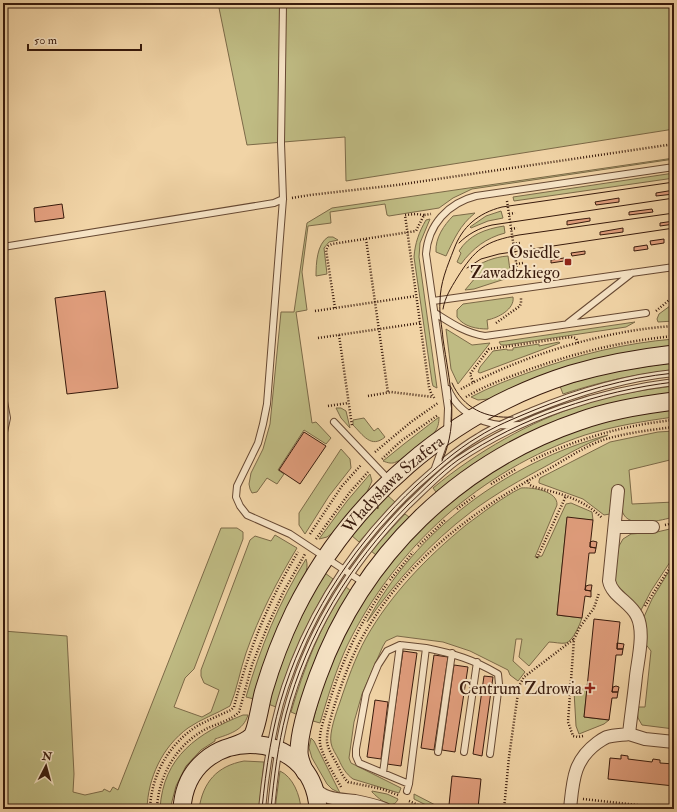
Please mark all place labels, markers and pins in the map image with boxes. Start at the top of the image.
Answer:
place label: Osiedle Zawadzkiego [470,242,560,283]
marker: Osiedle Zawadzkiego [563,257,573,267]
place label: Centrum Zdrowia [459,678,583,699]
marker: Centrum Zdrowia [585,683,595,693]

